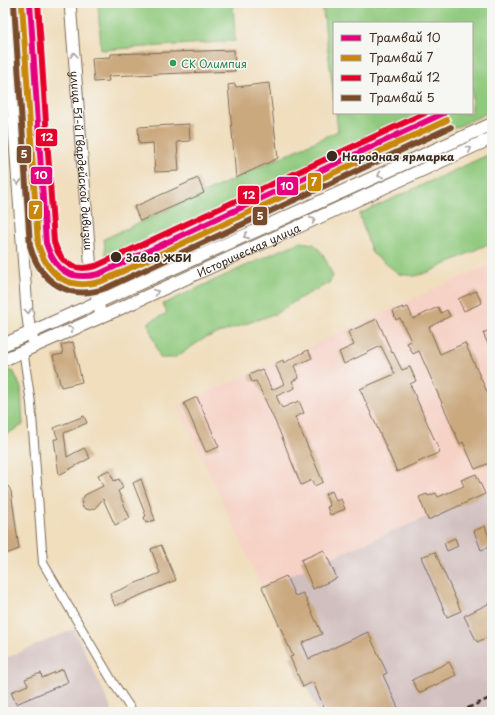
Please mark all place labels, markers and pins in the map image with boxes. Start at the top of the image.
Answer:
place label: СК Олимпия [181,55,247,72]
marker: СК Олимпия [168,58,178,68]
place label: Народная ярмарка [342,148,455,165]
marker: Народная ярмарка [325,149,339,163]
place label: Завод ЖБИ [125,249,192,266]
marker: Завод ЖБИ [109,250,123,264]

